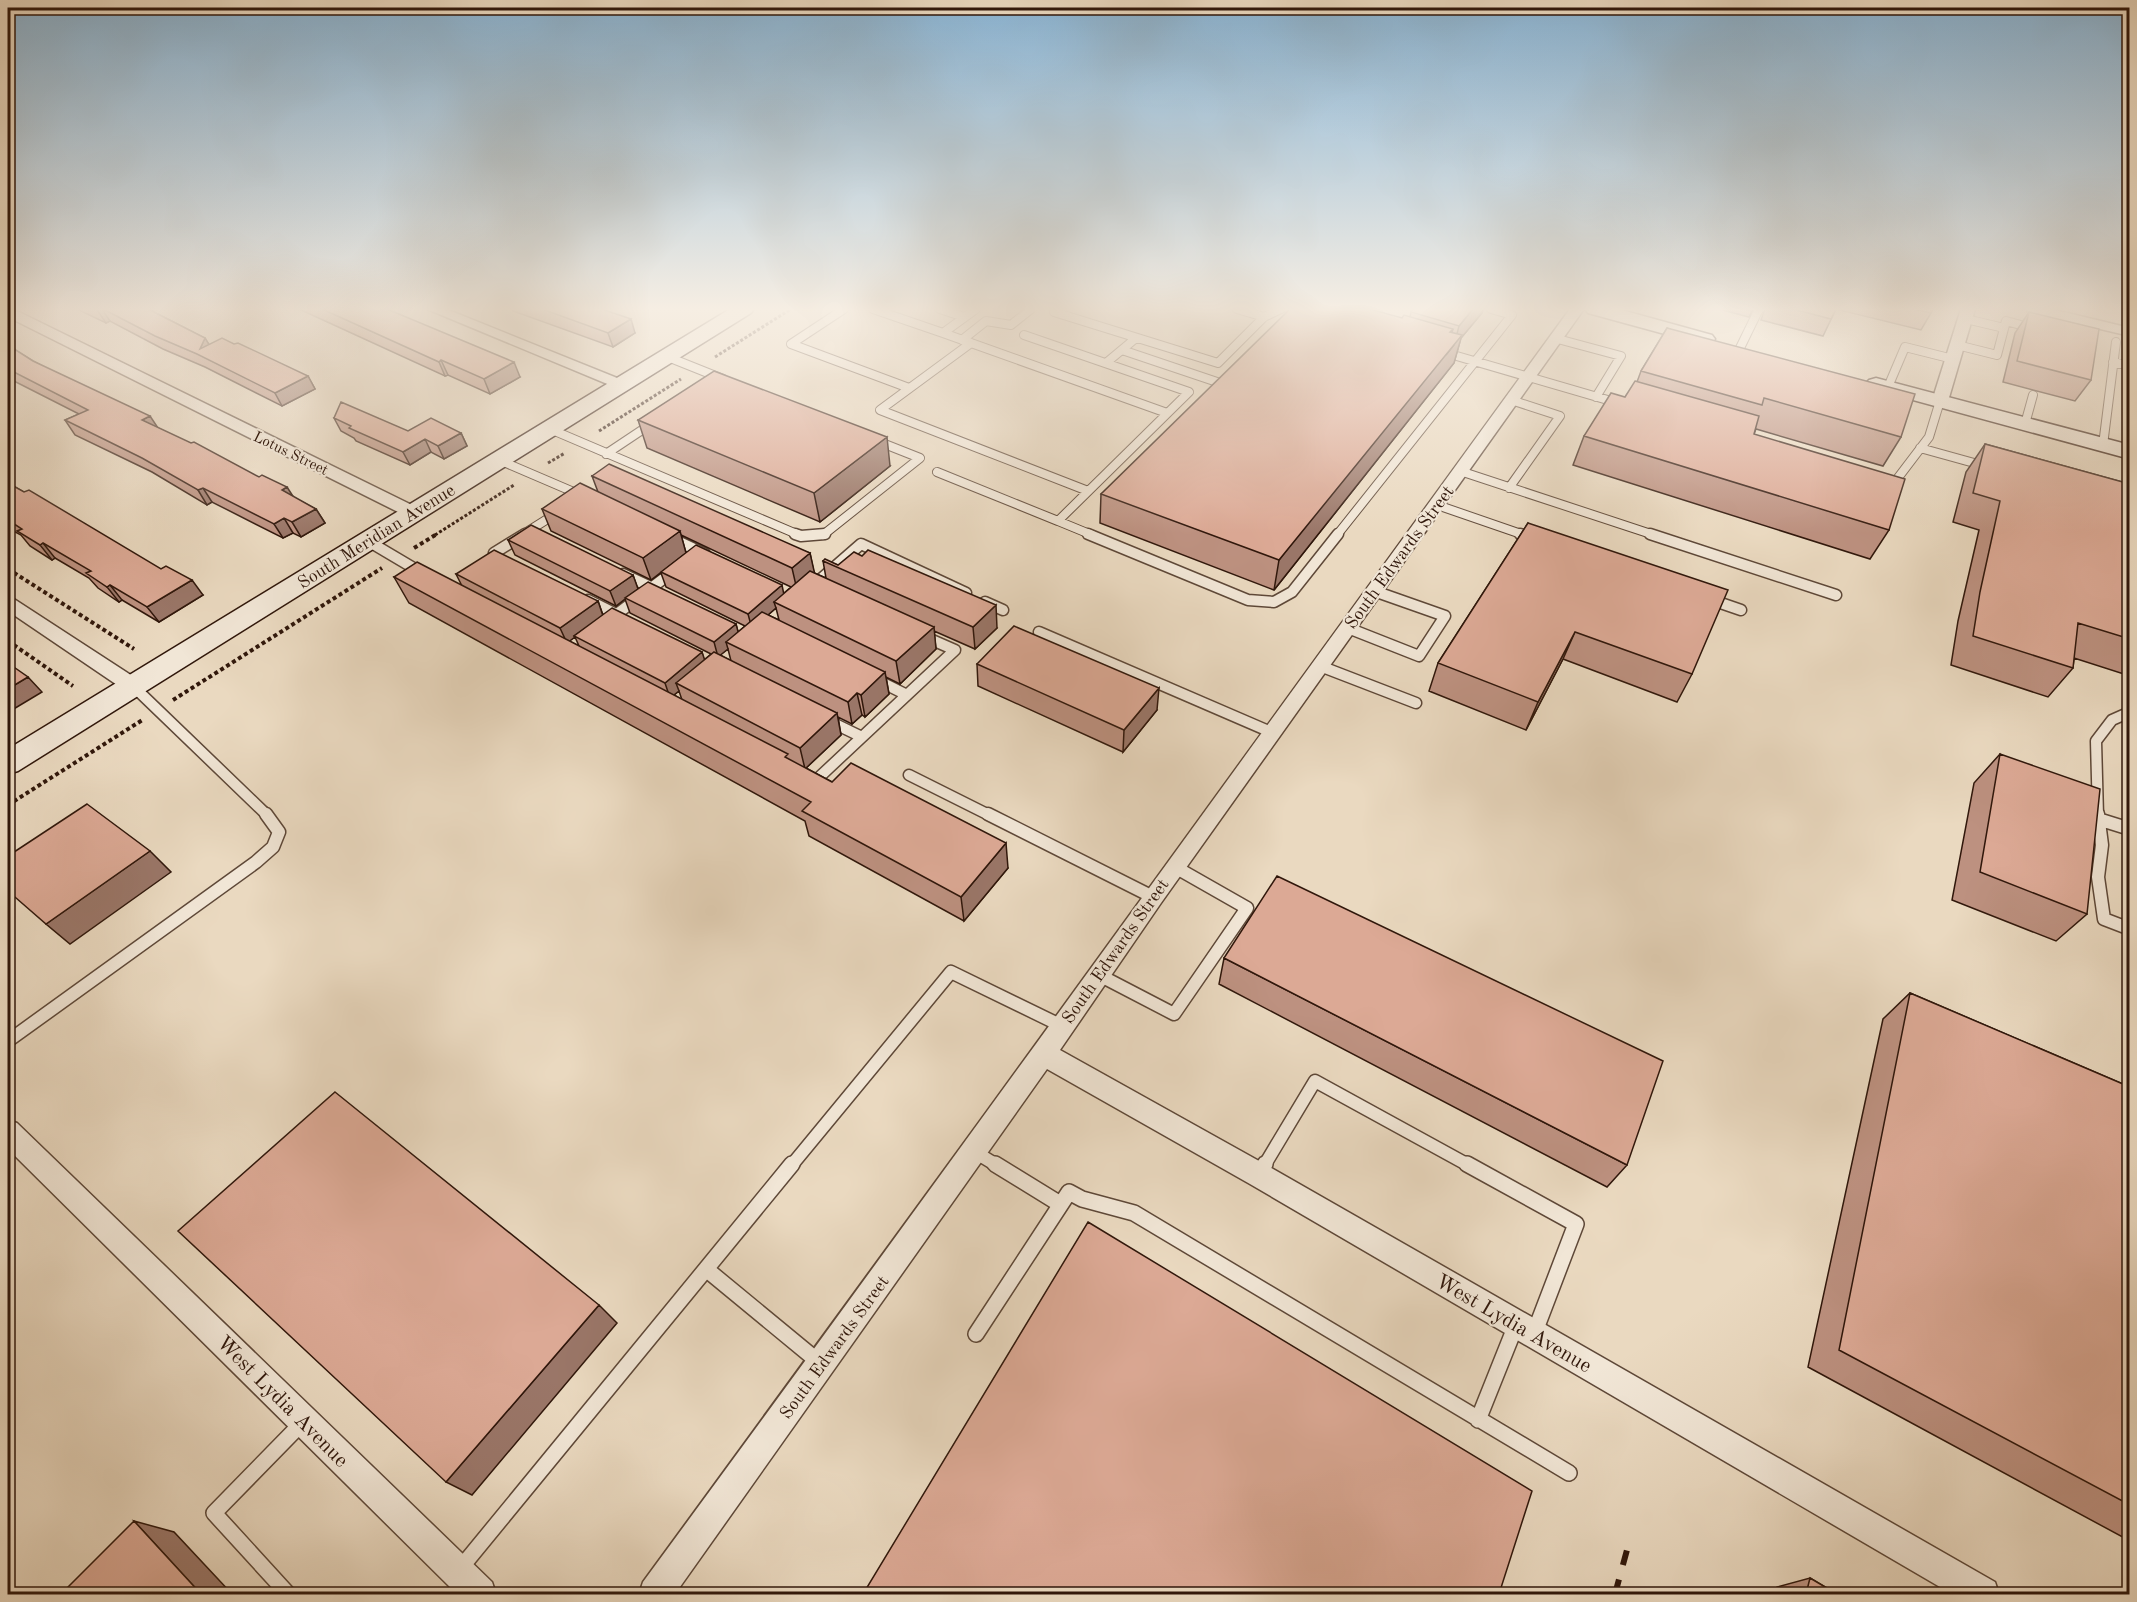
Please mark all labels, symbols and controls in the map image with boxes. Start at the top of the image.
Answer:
street label: Lotus Street [251,430,330,479]
street label: South Meridian Avenue [295,481,458,593]
street label: South Edwards Street [1342,483,1458,633]
street label: South Edwards Street [1059,876,1173,1027]
street label: West Lydia Avenue [1432,1271,1595,1377]
street label: South Edwards Street [777,1273,893,1423]
street label: West Lydia Avenue [212,1332,352,1472]

